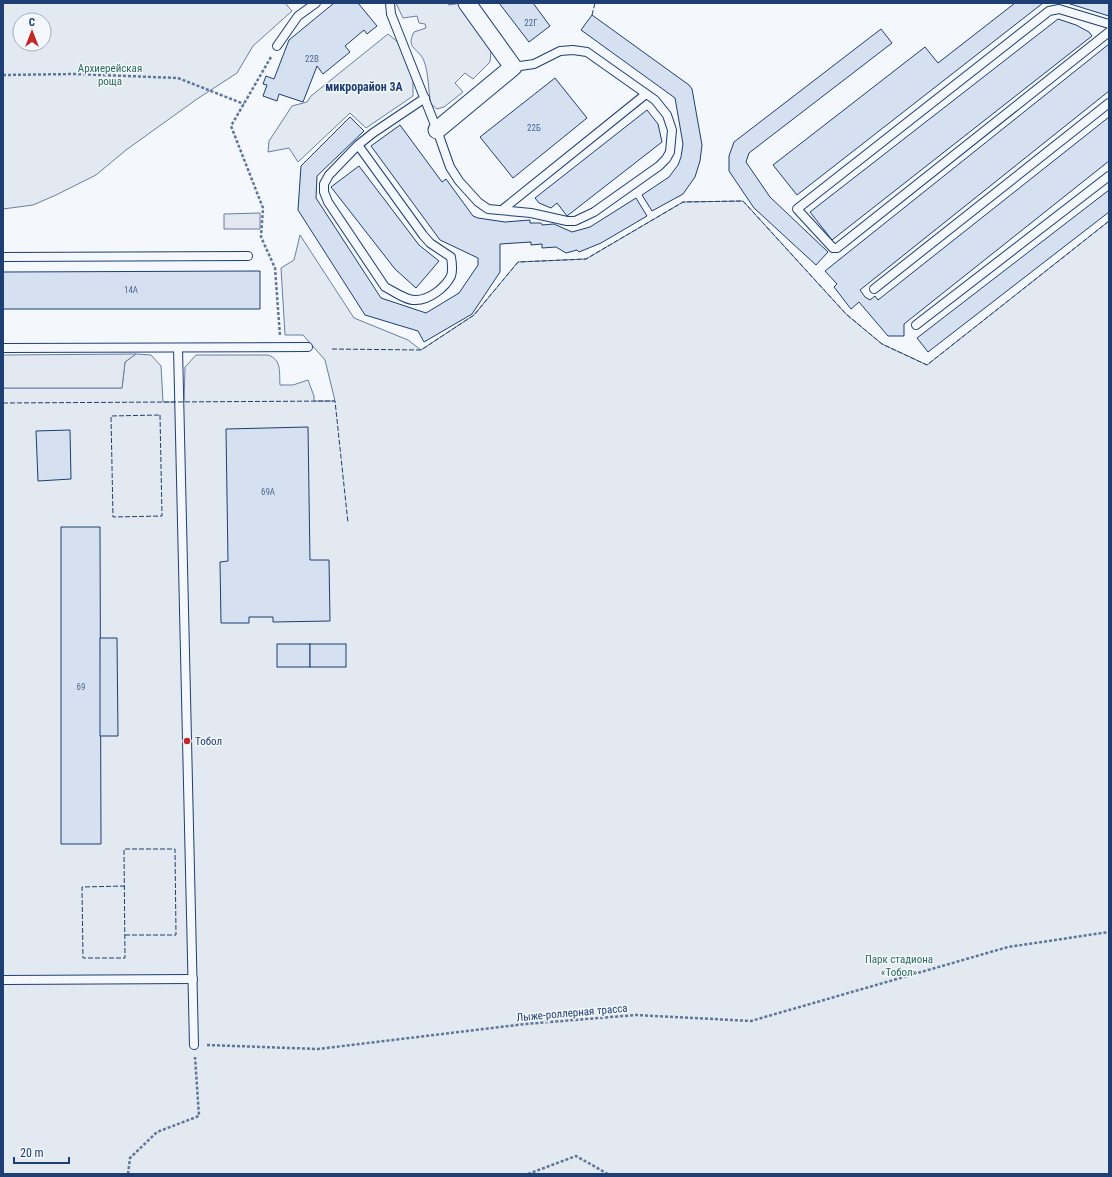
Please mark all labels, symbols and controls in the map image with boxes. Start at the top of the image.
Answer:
north arrow [12,12,52,52]
text: С [29,16,35,29]
house number: 22Г [524,18,538,28]
house number: 22В [305,54,319,64]
park label: Архиерейская роща [78,62,142,88]
district label: микрорайон 3А [325,80,404,94]
house number: 22Б [527,123,541,133]
house number: 14А [124,285,138,295]
house number: 69А [261,487,275,497]
house number: 69 [77,682,85,692]
place label: Тобол [195,735,222,748]
marker: Тобол [182,736,192,746]
park label: Парк стадиона «Тобол» [865,953,933,979]
street label: Лыже-роллерная трасса [516,1002,628,1024]
scale bar [14,1139,69,1165]
text: 20 m [20,1146,44,1160]

